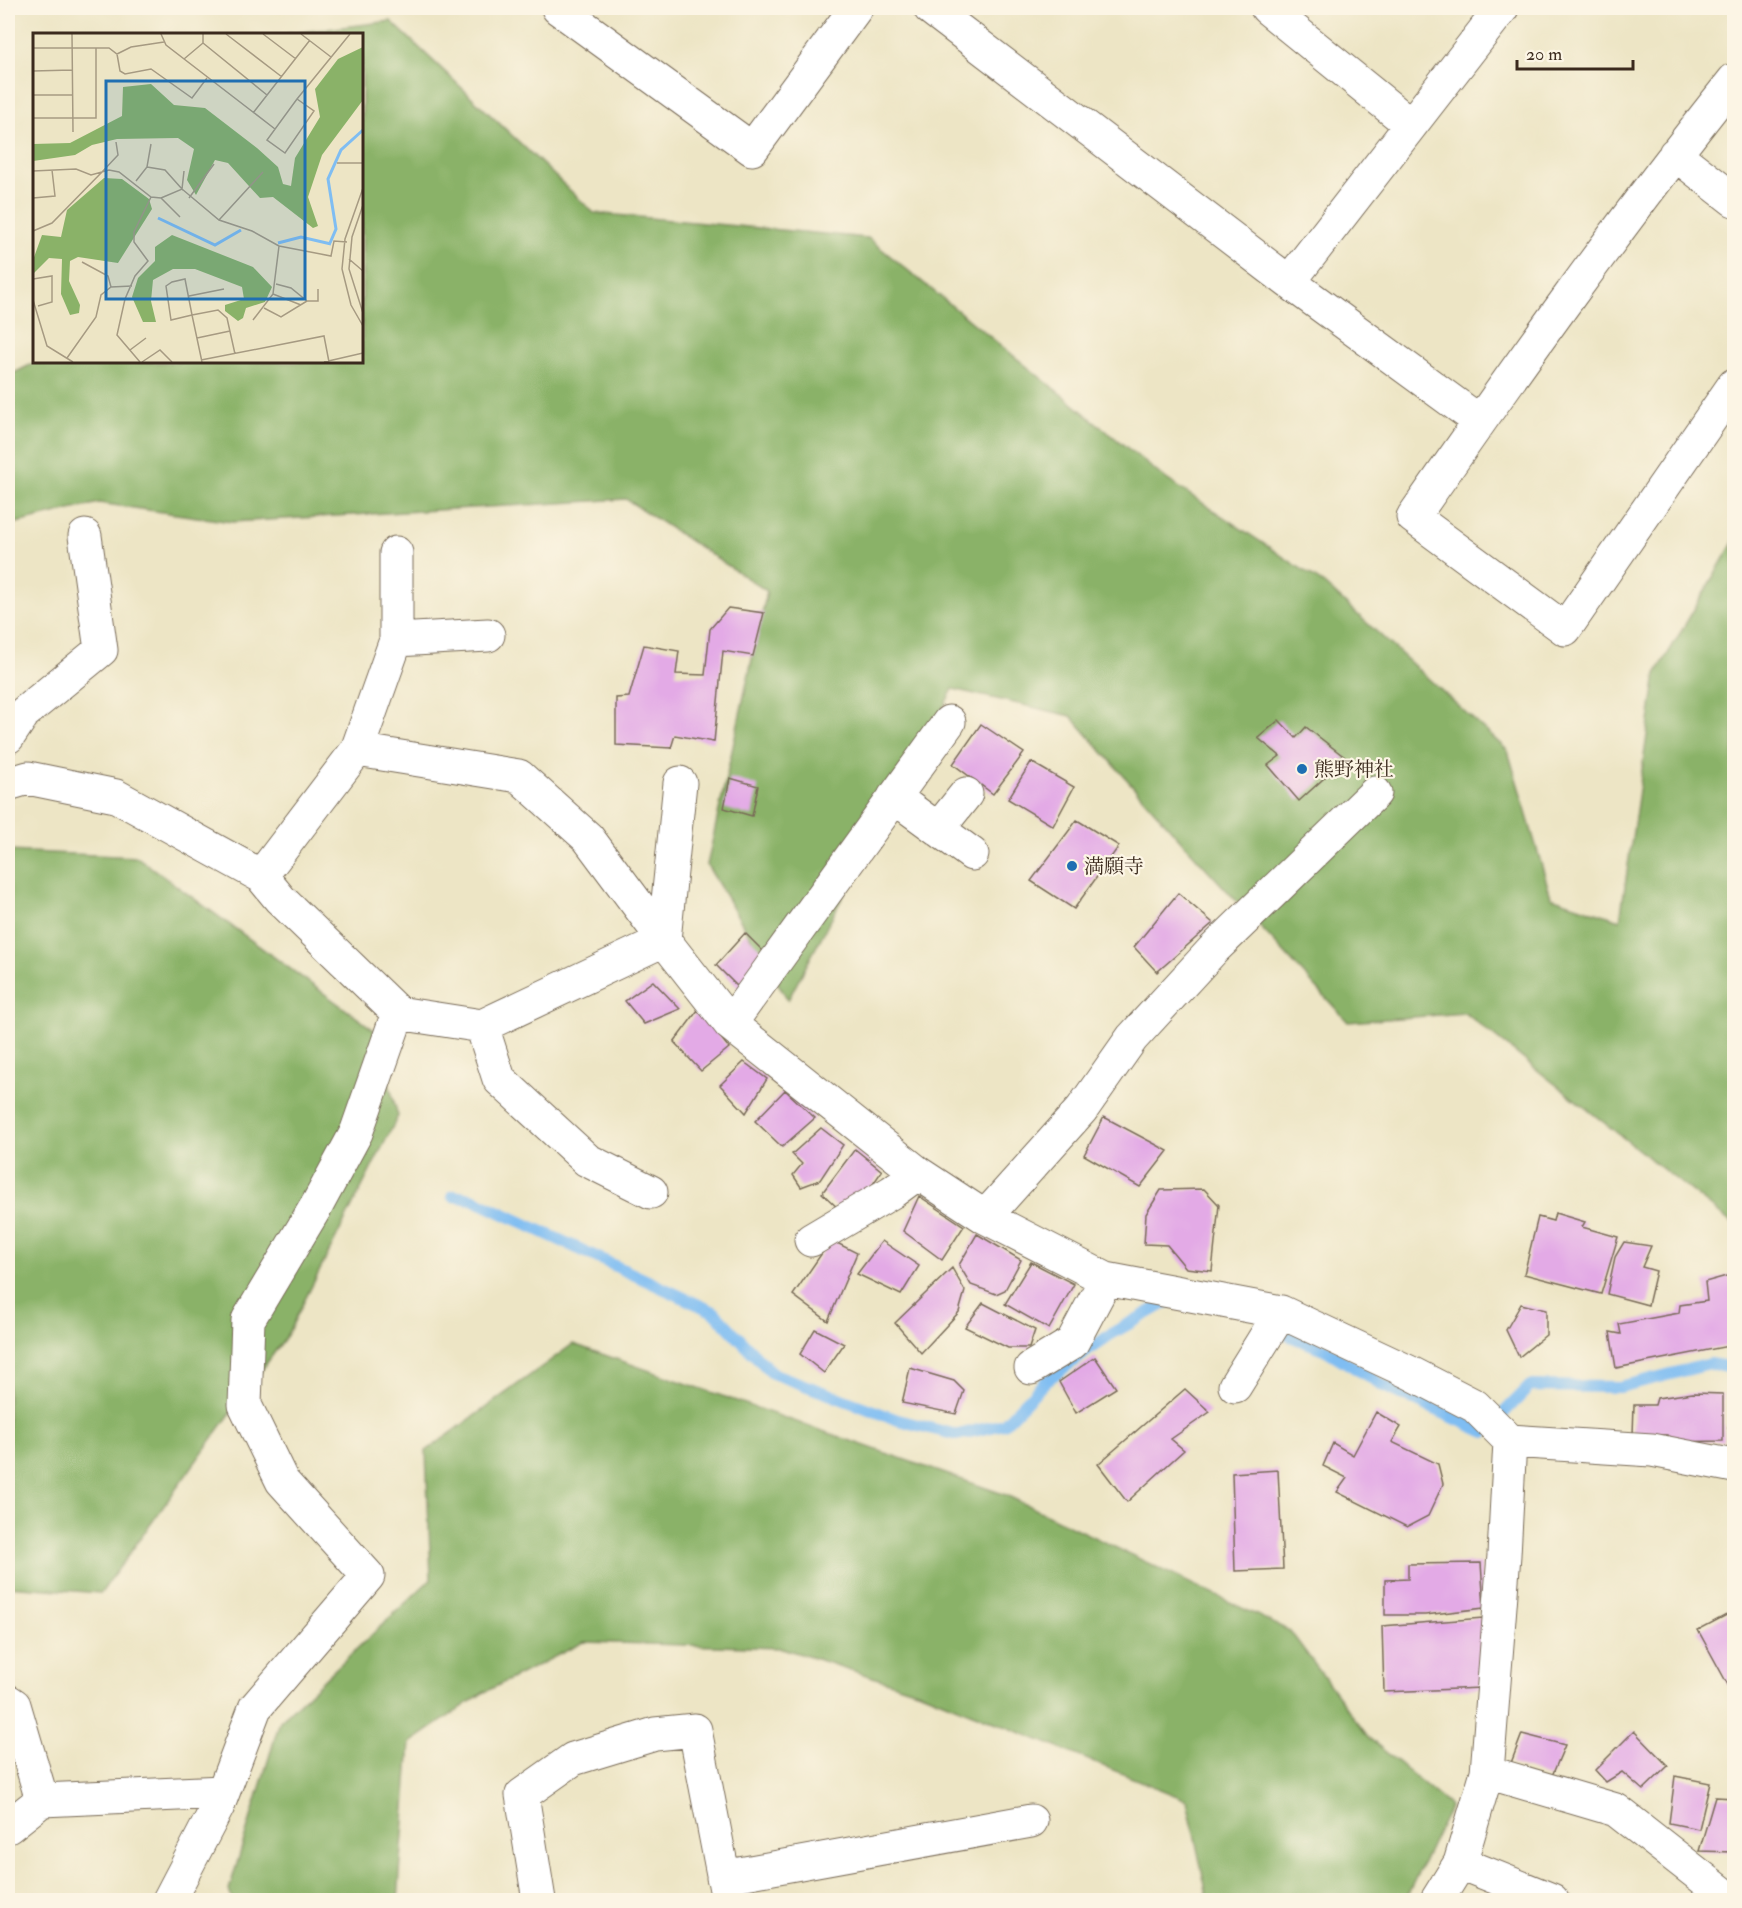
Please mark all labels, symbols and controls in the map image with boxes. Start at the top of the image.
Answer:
inset map [33,33,363,363]
scale bar [1517,33,1632,71]
text: 20 m [1526,43,1562,66]
place label: 熊野神社 [1314,757,1394,782]
marker: 熊野神社 [1295,762,1309,776]
place label: 満願寺 [1084,854,1144,879]
marker: 満願寺 [1065,859,1079,873]

